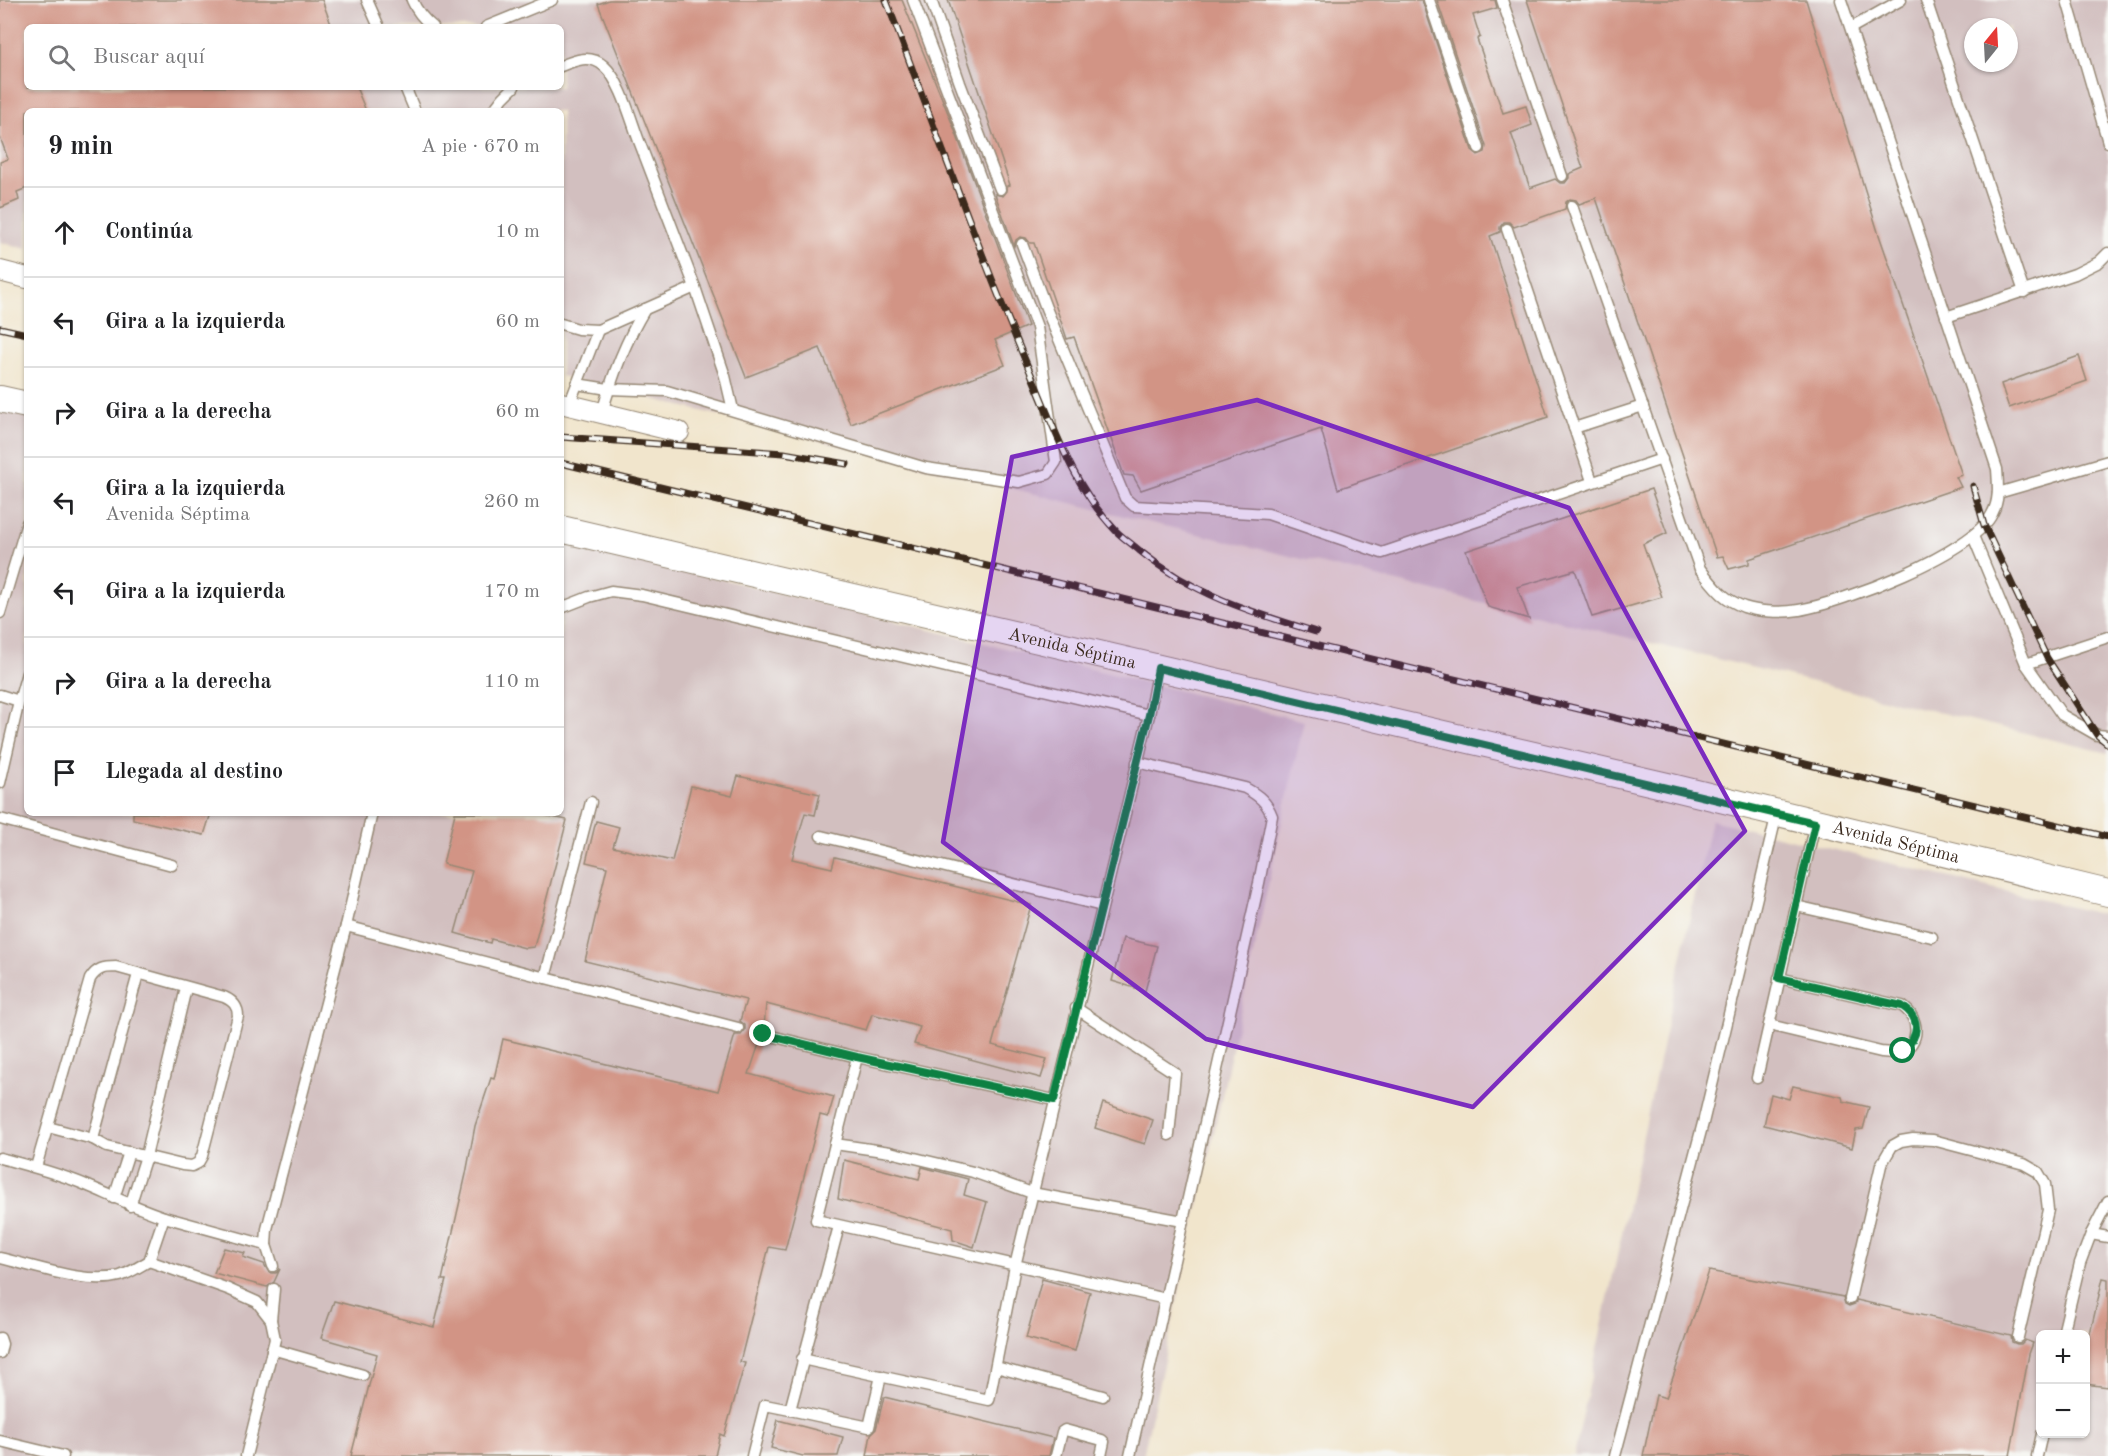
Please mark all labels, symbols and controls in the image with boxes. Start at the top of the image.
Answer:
north arrow [1964,18,2018,72]
search box [24,24,564,90]
icon: search [45,41,78,74]
text: Buscar aquí [93,46,205,68]
text: 9 min [48,134,113,160]
text: A pie · 670 m [421,137,540,157]
icon: ahead [48,216,81,249]
text: Continúa [105,221,193,243]
text: 10 m [495,222,540,242]
icon: left [48,306,81,339]
text: Gira a la izquierda [105,311,285,333]
text: 60 m [495,312,540,332]
icon: right [48,396,81,429]
text: Gira a la derecha [105,401,272,423]
text: 60 m [495,402,540,422]
text: Gira a la izquierda [105,478,285,500]
icon: left [48,486,81,519]
text: 260 m [484,492,540,512]
text: Avenida Séptima [105,505,250,525]
icon: left [48,576,81,609]
text: Gira a la izquierda [105,581,285,603]
text: 170 m [484,582,540,602]
street label: Avenida Séptima [1006,625,1138,672]
icon: right [48,666,81,699]
text: Gira a la derecha [105,671,272,693]
text: 110 m [484,672,540,692]
icon: arrive [48,756,81,789]
text: Llegada al destino [105,761,283,783]
street label: Avenida Séptima [1830,818,1961,867]
route end [749,1020,775,1046]
route start [1889,1037,1915,1063]
map controls [2036,1330,2090,1438]
button: + [2036,1330,2090,1384]
button: − [2036,1384,2090,1438]

